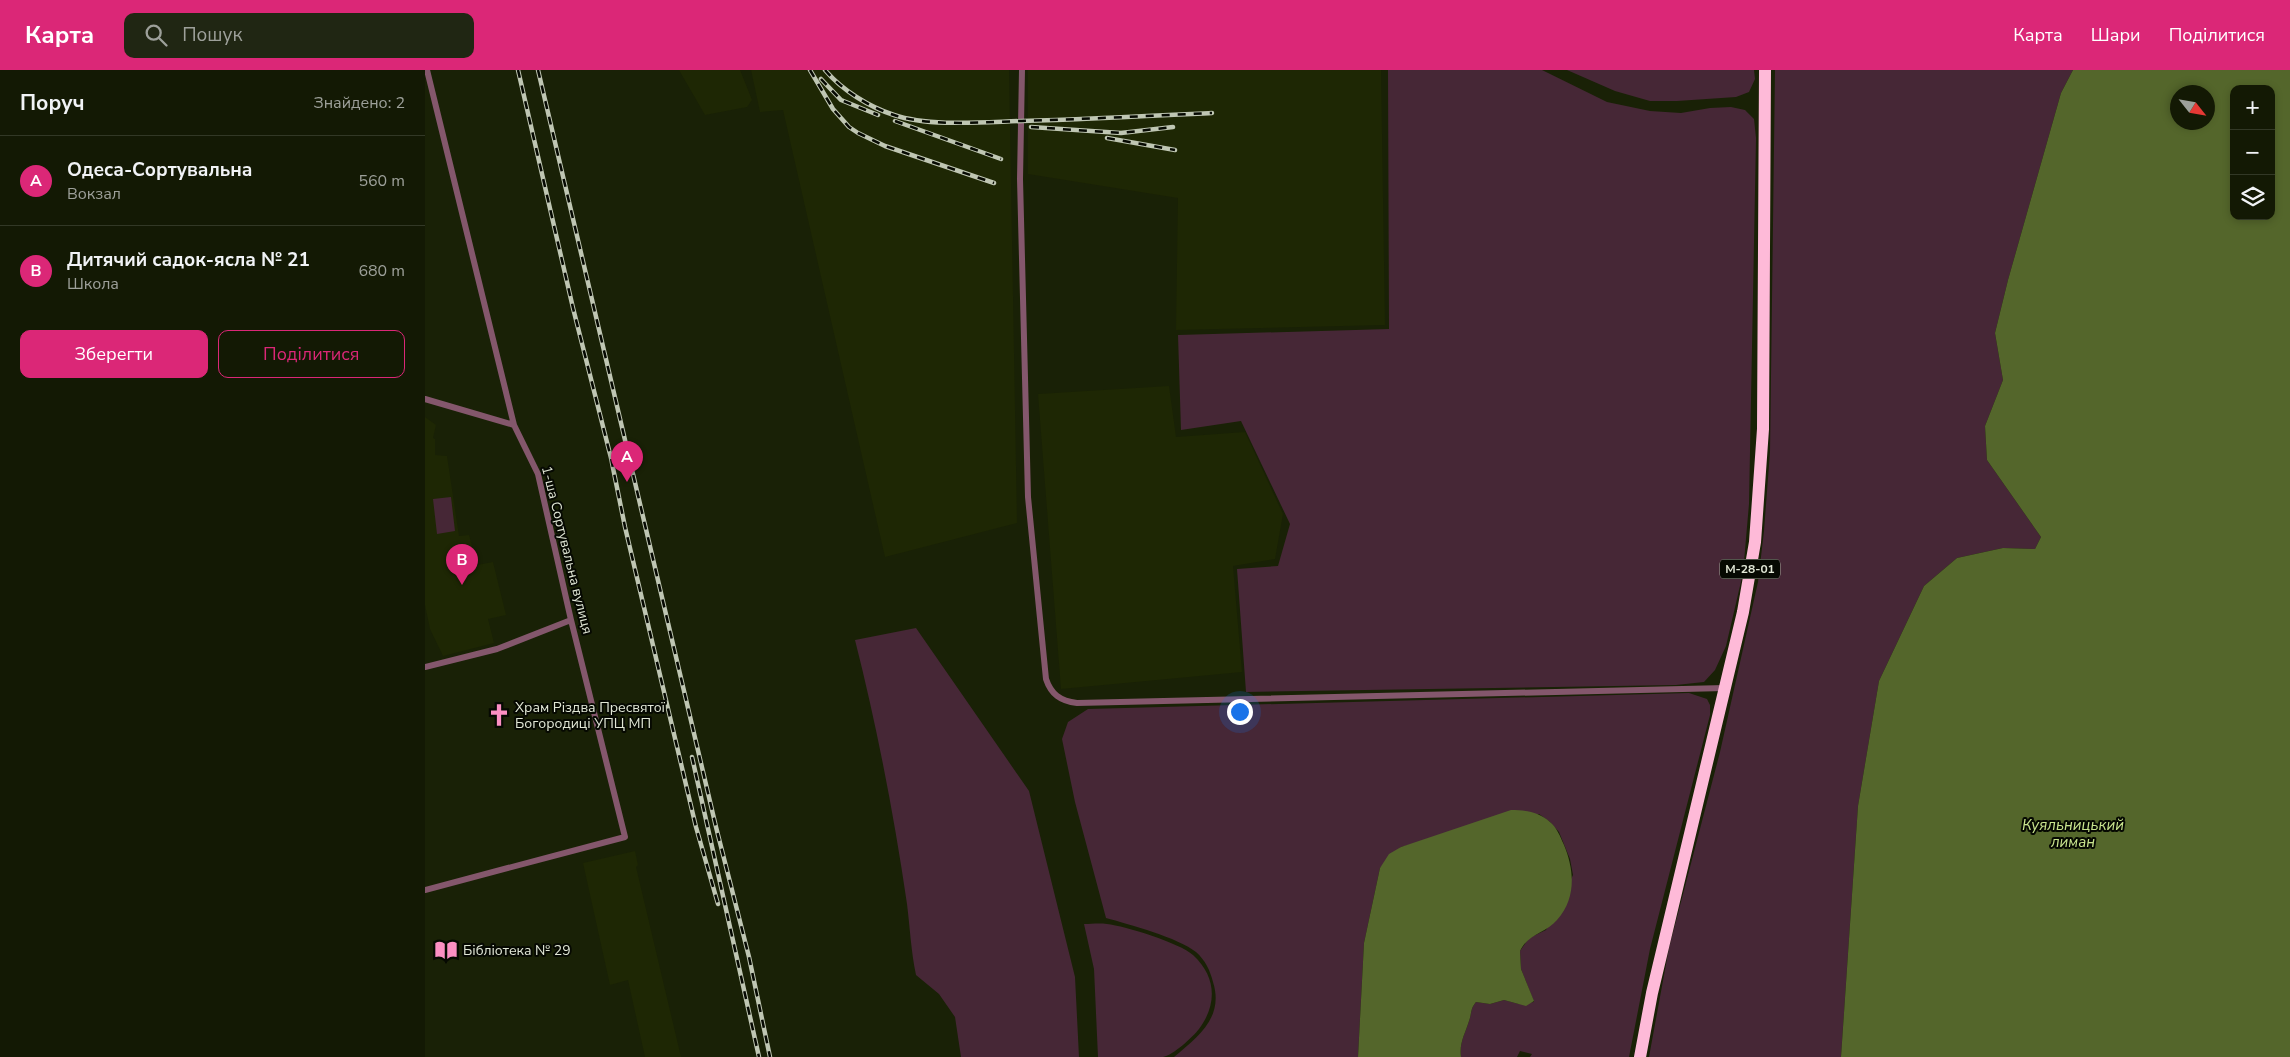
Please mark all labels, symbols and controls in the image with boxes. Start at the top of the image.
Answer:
search box [124,13,474,58]
text: Карта [25,19,94,51]
icon: search [142,21,170,49]
text: Пошук [182,22,242,48]
text: Карта [2013,23,2063,47]
text: Шари [2091,23,2141,47]
text: Поділитися [2169,23,2265,47]
north arrow [2170,85,2215,130]
map controls [2230,85,2275,220]
button: + [2230,85,2275,130]
text: Поруч [20,89,85,117]
text: Знайдено: 2 [313,92,405,114]
button: − [2230,130,2275,175]
text: Одеса-Сортувальна [67,157,253,183]
text: A [30,170,42,192]
text: 560 m [358,170,405,192]
button: layers [2230,175,2275,220]
text: Вокзал [67,183,121,205]
text: Дитячий садок-ясла № 21 [67,247,310,273]
text: B [30,260,42,282]
text: 680 m [358,260,405,282]
text: Школа [67,273,119,295]
button: Зберегти [20,330,208,378]
button: Поділитися [218,330,405,378]
pin: A [611,441,643,482]
street label: 1-ша Сортувальна вулиця [537,464,597,636]
pin: B [446,544,478,585]
road number: М-28-01 [1720,559,1780,578]
place label: Храм Різдва Пресвятої Богородиці УПЦ МП [515,698,666,733]
your location [1227,699,1253,725]
church icon: Храм Різдва Пресвятої Богородиці УПЦ МП [486,702,512,728]
water label: Куяльницький лиман [2022,815,2124,852]
library icon: Бібліотека № 29 [433,937,459,963]
place label: Бібліотека № 29 [463,941,571,960]

